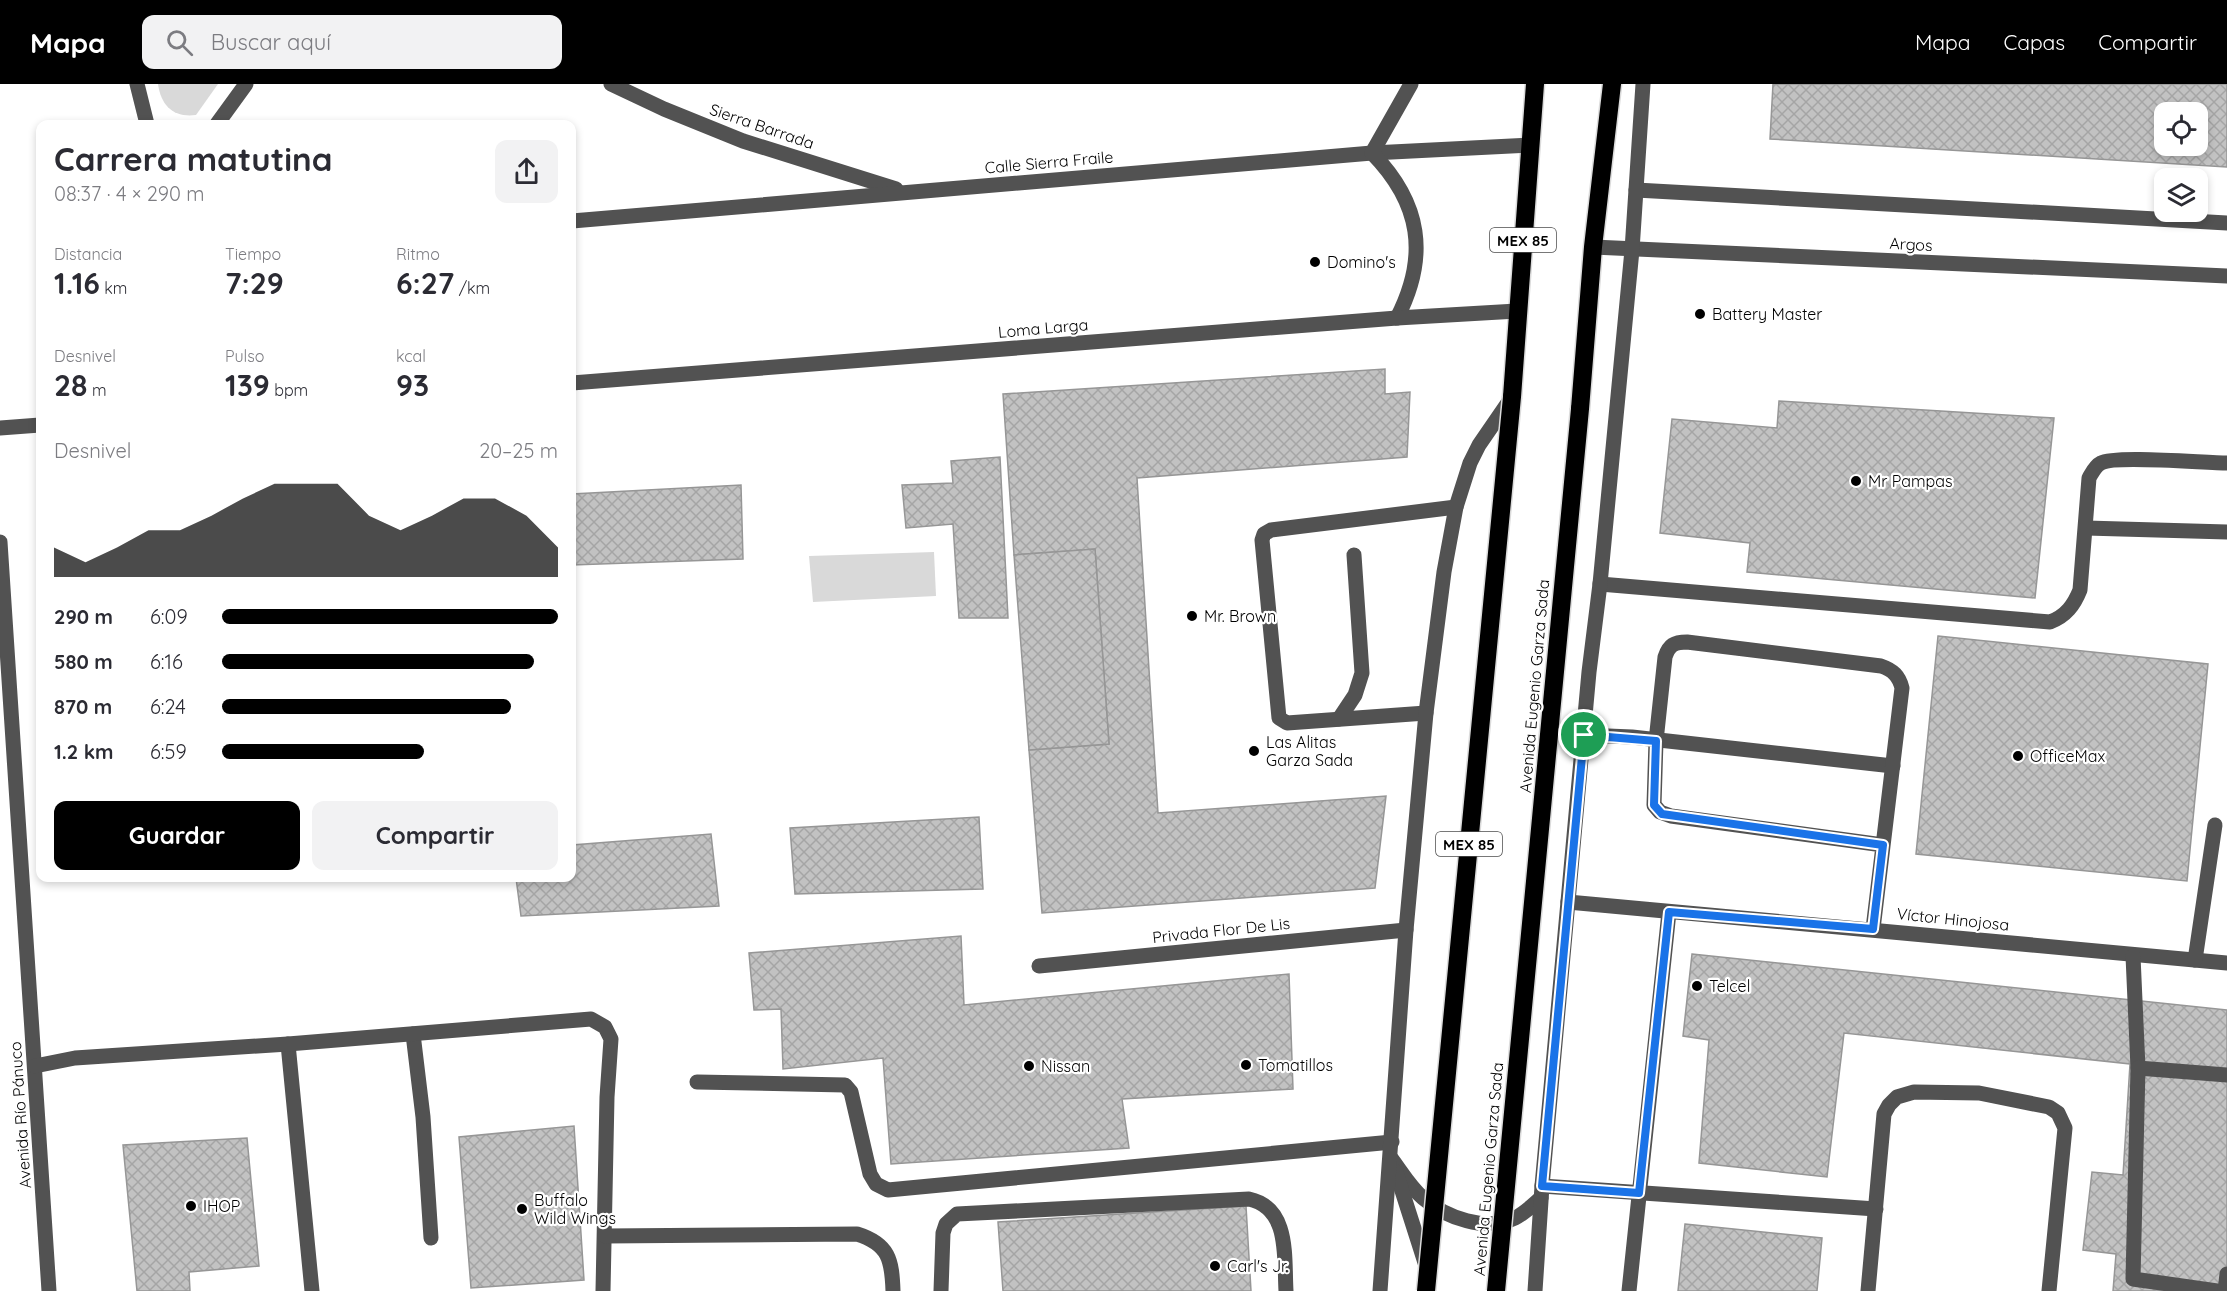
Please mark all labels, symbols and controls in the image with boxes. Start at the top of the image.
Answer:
search box [142,15,562,69]
text: Mapa [30,25,106,60]
icon: search [163,26,196,59]
text: Buscar aquí [211,28,331,56]
text: Mapa [1915,29,1970,55]
text: Capas [2003,29,2065,55]
text: Compartir [2098,29,2197,55]
street label: Sierra Barrada [707,99,817,153]
map controls [2154,102,2208,222]
button: locate [2154,102,2208,156]
text: Carrera matutina [54,138,332,179]
button: share [495,140,558,203]
street label: Calle Sierra Fraile [984,146,1114,178]
button: layers [2154,168,2208,222]
text: 08:37 · 4 × 290 m [54,181,205,206]
road number: MEX 85 [1490,228,1556,252]
street label: Argos [1889,233,1933,255]
text: Distancia [54,244,122,264]
text: Tiempo [225,244,281,264]
text: Ritmo [396,244,440,264]
place label: Domino's [1327,252,1396,272]
marker: Domino's [1308,255,1322,269]
text: 1.16 [54,264,100,302]
text: 7:29 [225,264,284,302]
text: 6:27 [396,264,454,302]
text: km [100,278,127,298]
text: /km [454,278,490,298]
place label: Battery Master [1712,304,1823,324]
marker: Battery Master [1693,307,1707,321]
street label: Loma Larga [997,314,1089,342]
text: Desnivel [54,346,116,366]
text: Pulso [225,346,264,366]
text: kcal [396,346,426,366]
text: 28 [54,366,88,404]
text: 139 [225,366,270,404]
text: 93 [396,366,429,404]
text: m [88,380,106,400]
text: bpm [270,380,308,400]
text: Desnivel [54,438,131,463]
text: 20–25 m [479,438,558,463]
place label: Mr Pampas [1868,471,1952,491]
marker: Mr Pampas [1849,474,1863,488]
street label: Avenida Eugenio Garza Sada [1515,579,1553,793]
text: 290 m [54,604,113,629]
text: 6:09 [150,604,188,629]
place label: Mr. Brown [1204,606,1276,626]
marker: Mr. Brown [1185,609,1199,623]
text: 580 m [54,649,113,674]
text: 6:16 [150,649,183,674]
text: 870 m [54,694,112,719]
text: 6:24 [150,694,186,719]
pin [1558,709,1609,760]
icon: arrive [1567,718,1600,751]
place label: Las Alitas Garza Sada [1266,732,1353,770]
text: 1.2 km [54,739,114,764]
text: 6:59 [150,739,187,764]
marker: Las Alitas Garza Sada [1247,744,1261,758]
place label: OfficeMax [2030,746,2105,766]
marker: OfficeMax [2011,749,2025,763]
button: Guardar [54,801,300,870]
button: Compartir [312,801,558,870]
road number: MEX 85 [1436,832,1502,856]
street label: Víctor Hinojosa [1896,903,2010,935]
street label: Privada Flor De Lis [1151,913,1291,947]
place label: Telcel [1709,976,1750,996]
marker: Telcel [1690,979,1704,993]
street label: Avenida Río Pánuco [5,1041,35,1189]
place label: Tomatillos [1258,1055,1333,1075]
place label: Nissan [1041,1056,1090,1076]
marker: Tomatillos [1239,1058,1253,1072]
marker: Nissan [1022,1059,1036,1073]
street label: Avenida Eugenio Garza Sada [1469,1062,1507,1276]
place label: Buffalo Wild Wings [534,1190,616,1228]
place label: IHOP [203,1196,240,1216]
marker: IHOP [184,1199,198,1213]
marker: Buffalo Wild Wings [515,1202,529,1216]
place label: Carl's Jr. [1227,1256,1289,1276]
marker: Carl's Jr. [1208,1259,1222,1273]

